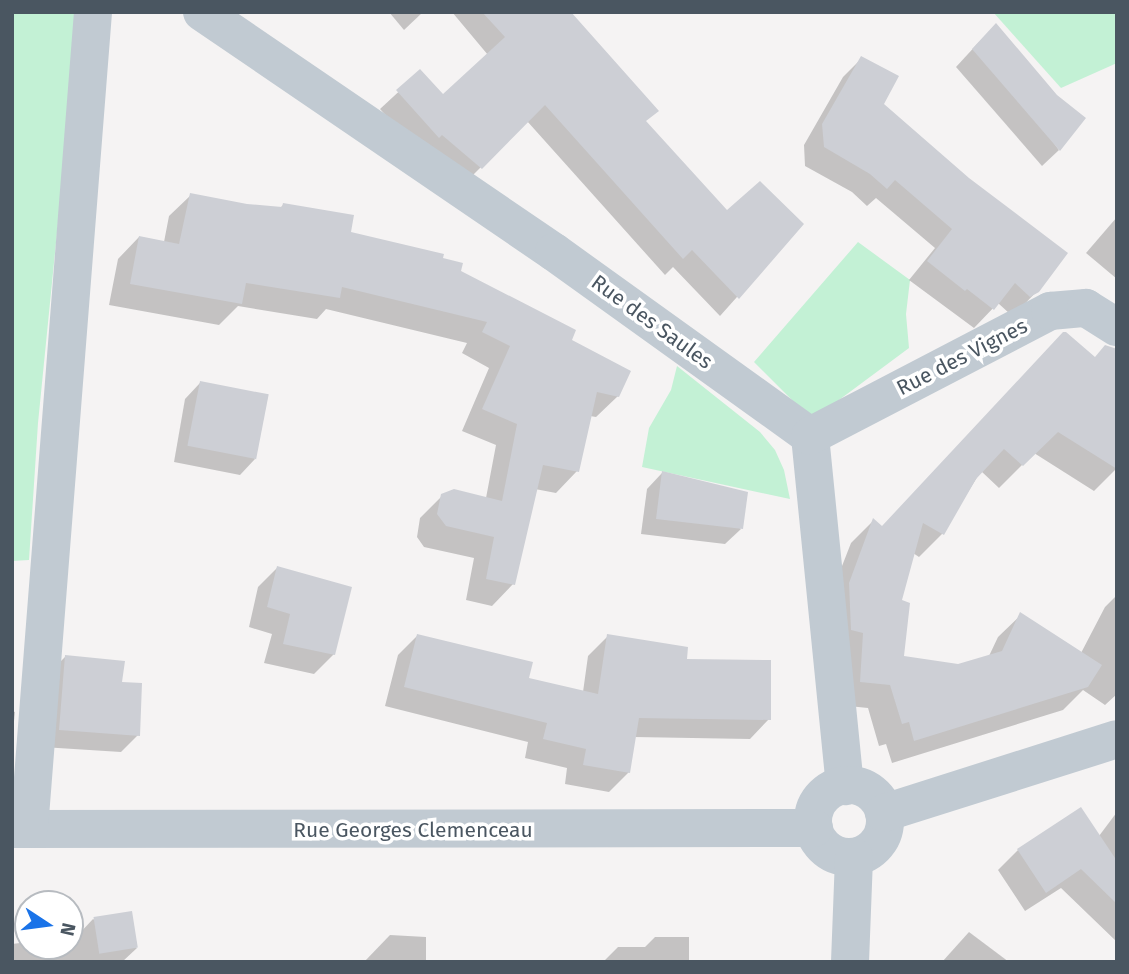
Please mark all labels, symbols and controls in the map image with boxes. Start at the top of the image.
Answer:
street label: Rue des Saules [586,270,718,374]
street label: Rue des Vignes [892,313,1032,401]
street label: Rue Georges Clemenceau [293,817,533,843]
north arrow [14,890,84,960]
text: N [55,921,81,938]

